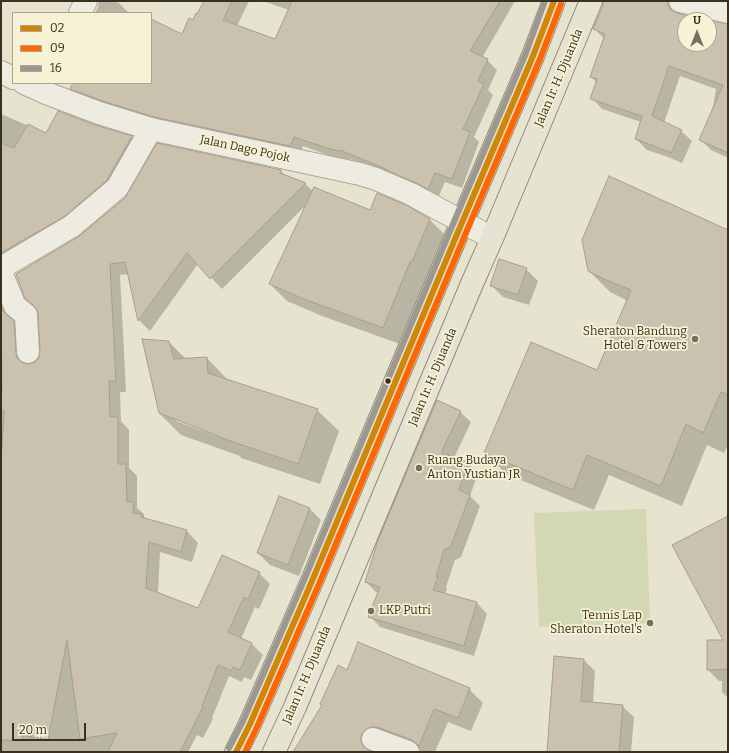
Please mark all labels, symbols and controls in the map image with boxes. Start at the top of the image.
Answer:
legend [12,12,152,84]
north arrow [677,12,717,52]
text: U [693,14,701,27]
text: 02 [50,21,64,35]
street label: Jalan Ir. H. Djuanda [532,27,586,129]
text: 09 [50,41,65,55]
text: 16 [50,61,62,75]
street label: Jalan Dago Pojok [199,132,291,166]
place label: Sheraton Bandung Hotel & Towers [583,325,687,353]
street label: Jalan Ir. H. Djuanda [406,326,460,428]
marker: Sheraton Bandung Hotel & Towers [690,334,700,344]
unlabelled marker [383,376,393,386]
place label: Ruang Budaya Anton Yustian JR [427,454,520,482]
marker: Ruang Budaya Anton Yustian JR [414,463,424,473]
place label: LKP Putri [379,604,431,618]
marker: LKP Putri [366,606,376,616]
place label: Tennis Lap Sheraton Hotel's [550,609,642,637]
marker: Tennis Lap Sheraton Hotel's [645,618,655,628]
street label: Jalan Ir. H. Djuanda [280,624,334,726]
scale bar [14,715,88,741]
text: 20 m [19,723,47,737]

